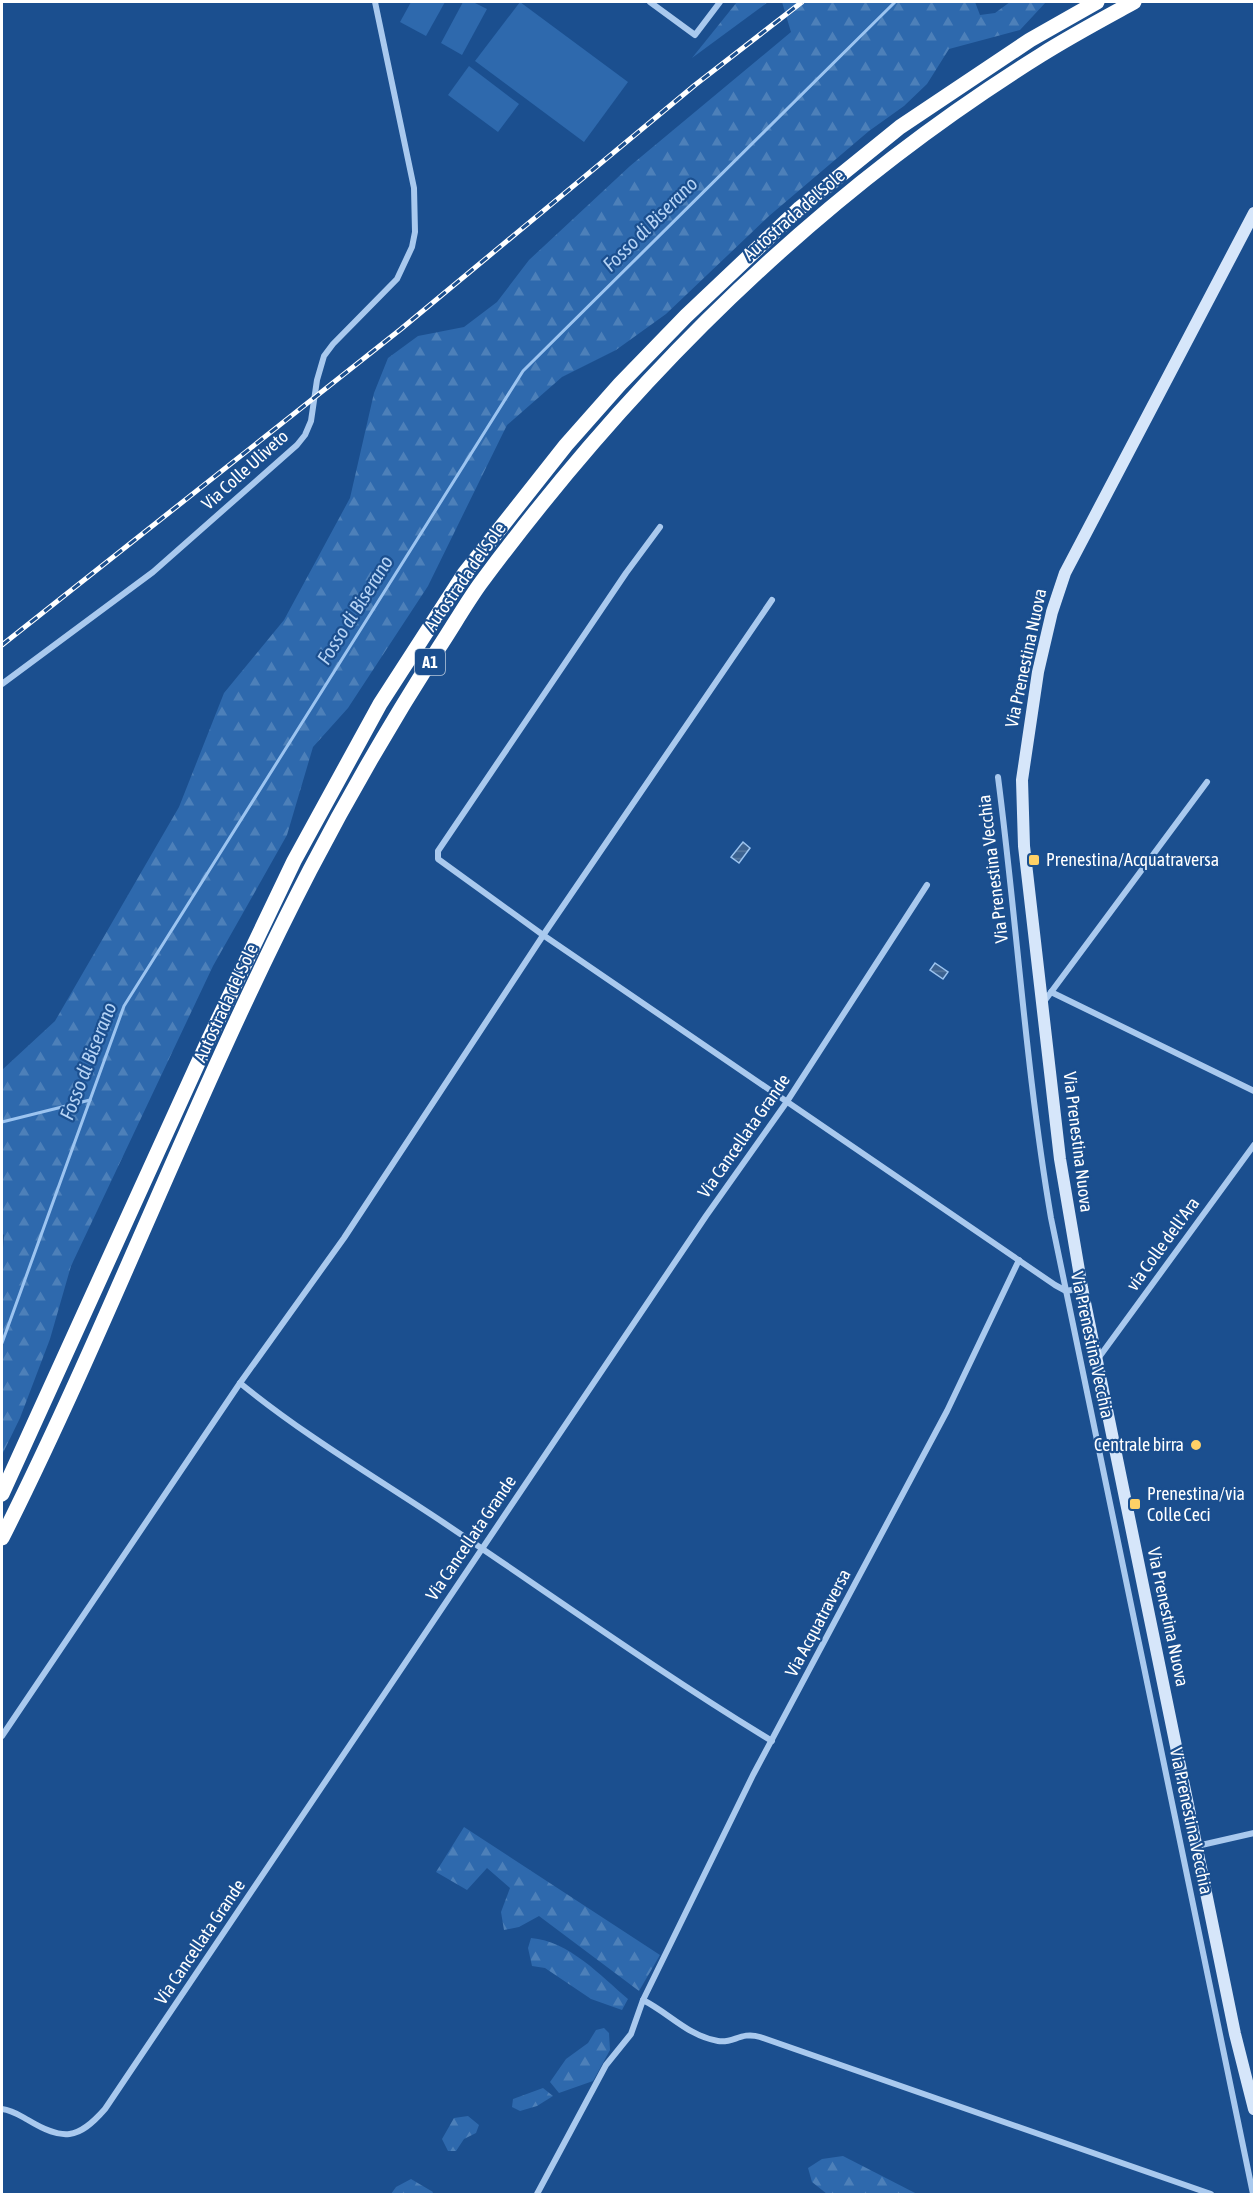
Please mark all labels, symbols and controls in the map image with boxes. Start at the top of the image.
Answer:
street label: Autostrada del Sole [739,165,849,265]
water label: Fosso di Biserano [598,172,702,276]
street label: Via Colle Uliveto [197,425,292,514]
street label: Autostrada del Sole [419,518,510,635]
water label: Fosso di Biserano [312,551,397,668]
street label: Via Prenestina Nuova [1001,587,1050,729]
road number: A1 [415,649,445,675]
street label: Via Prenestina Vecchia [973,794,1012,944]
place label: Prenestina/Acquatraversa [1046,849,1219,870]
marker: Prenestina/Acquatraversa [1027,853,1041,867]
street label: Autostrada del Sole [189,940,262,1065]
water label: Fosso di Biserano [55,999,120,1123]
street label: Via Cancellata Grande [693,1070,794,1202]
street label: Via Prenestina Nuova [1059,1070,1098,1213]
street label: via Colle dell'Ara [1122,1193,1204,1294]
street label: Via Prenestina Vecchia [1067,1270,1118,1420]
place label: Centrale birra [1094,1434,1184,1455]
marker: Centrale birra [1189,1438,1203,1452]
street label: Via Cancellata Grande [421,1471,520,1604]
place label: Prenestina/via Colle Ceci [1147,1483,1245,1525]
marker: Prenestina/via Colle Ceci [1128,1497,1142,1511]
street label: Via Prenestina Nuova [1144,1546,1193,1688]
street label: Via Acquatraversa [780,1565,855,1680]
street label: Via Prenestina Vecchia [1166,1746,1217,1896]
street label: Via Cancellata Grande [150,1875,249,2008]

